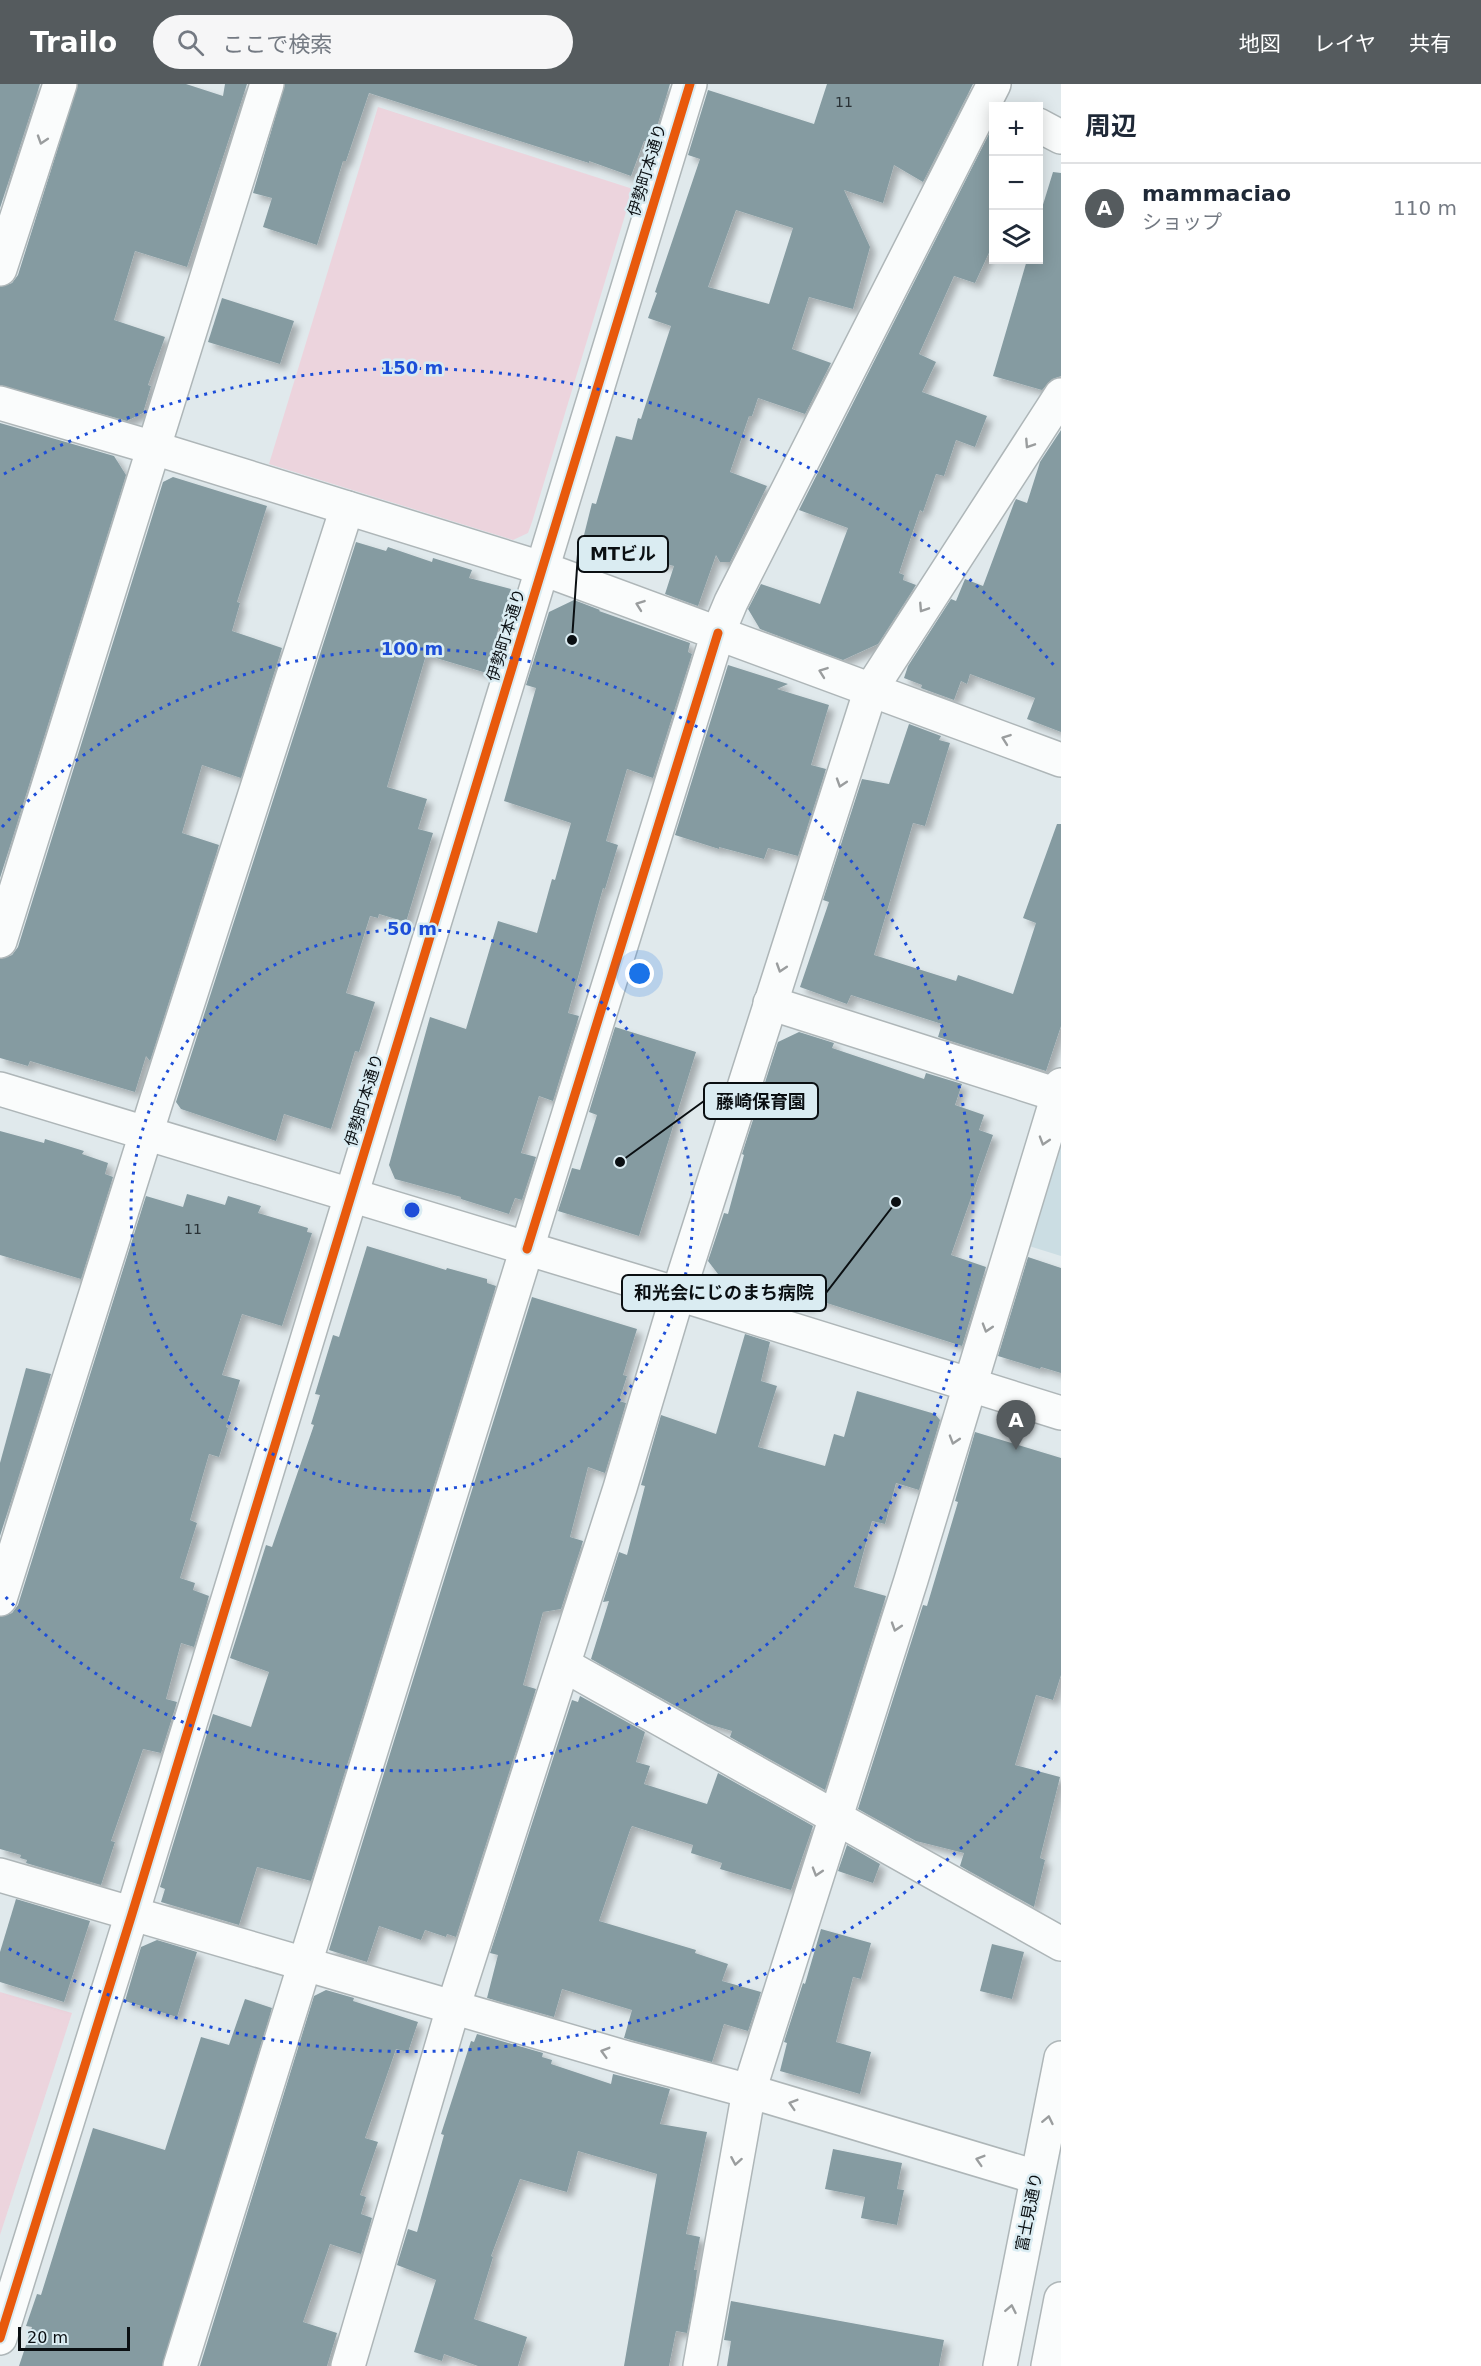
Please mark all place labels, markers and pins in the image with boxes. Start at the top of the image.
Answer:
callout: MTビル [578,536,668,572]
callout: 藤崎保育園 [704,1083,818,1119]
centre of rings [402,1200,422,1220]
callout: 和光会にじのまち病院 [622,1275,826,1311]
pin: A [996,1400,1036,1450]

